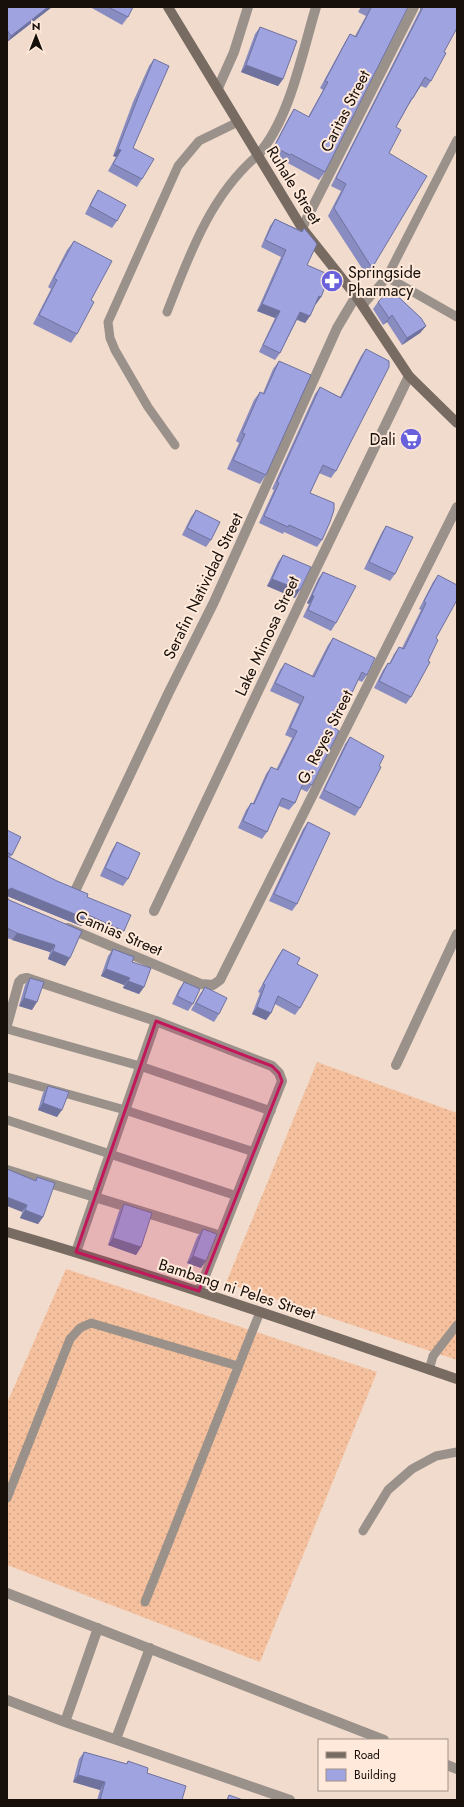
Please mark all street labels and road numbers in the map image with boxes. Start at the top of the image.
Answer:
street label: Caritas Street [314,66,376,156]
street label: Ruhale Street [261,141,327,229]
street label: Serafin Natividad Street [158,509,249,663]
street label: Lake Mimosa Street [229,572,305,700]
street label: G. Reyes Street [291,686,359,788]
street label: Camias Street [72,904,166,962]
street label: Bambang ni Peles Street [156,1253,318,1325]

